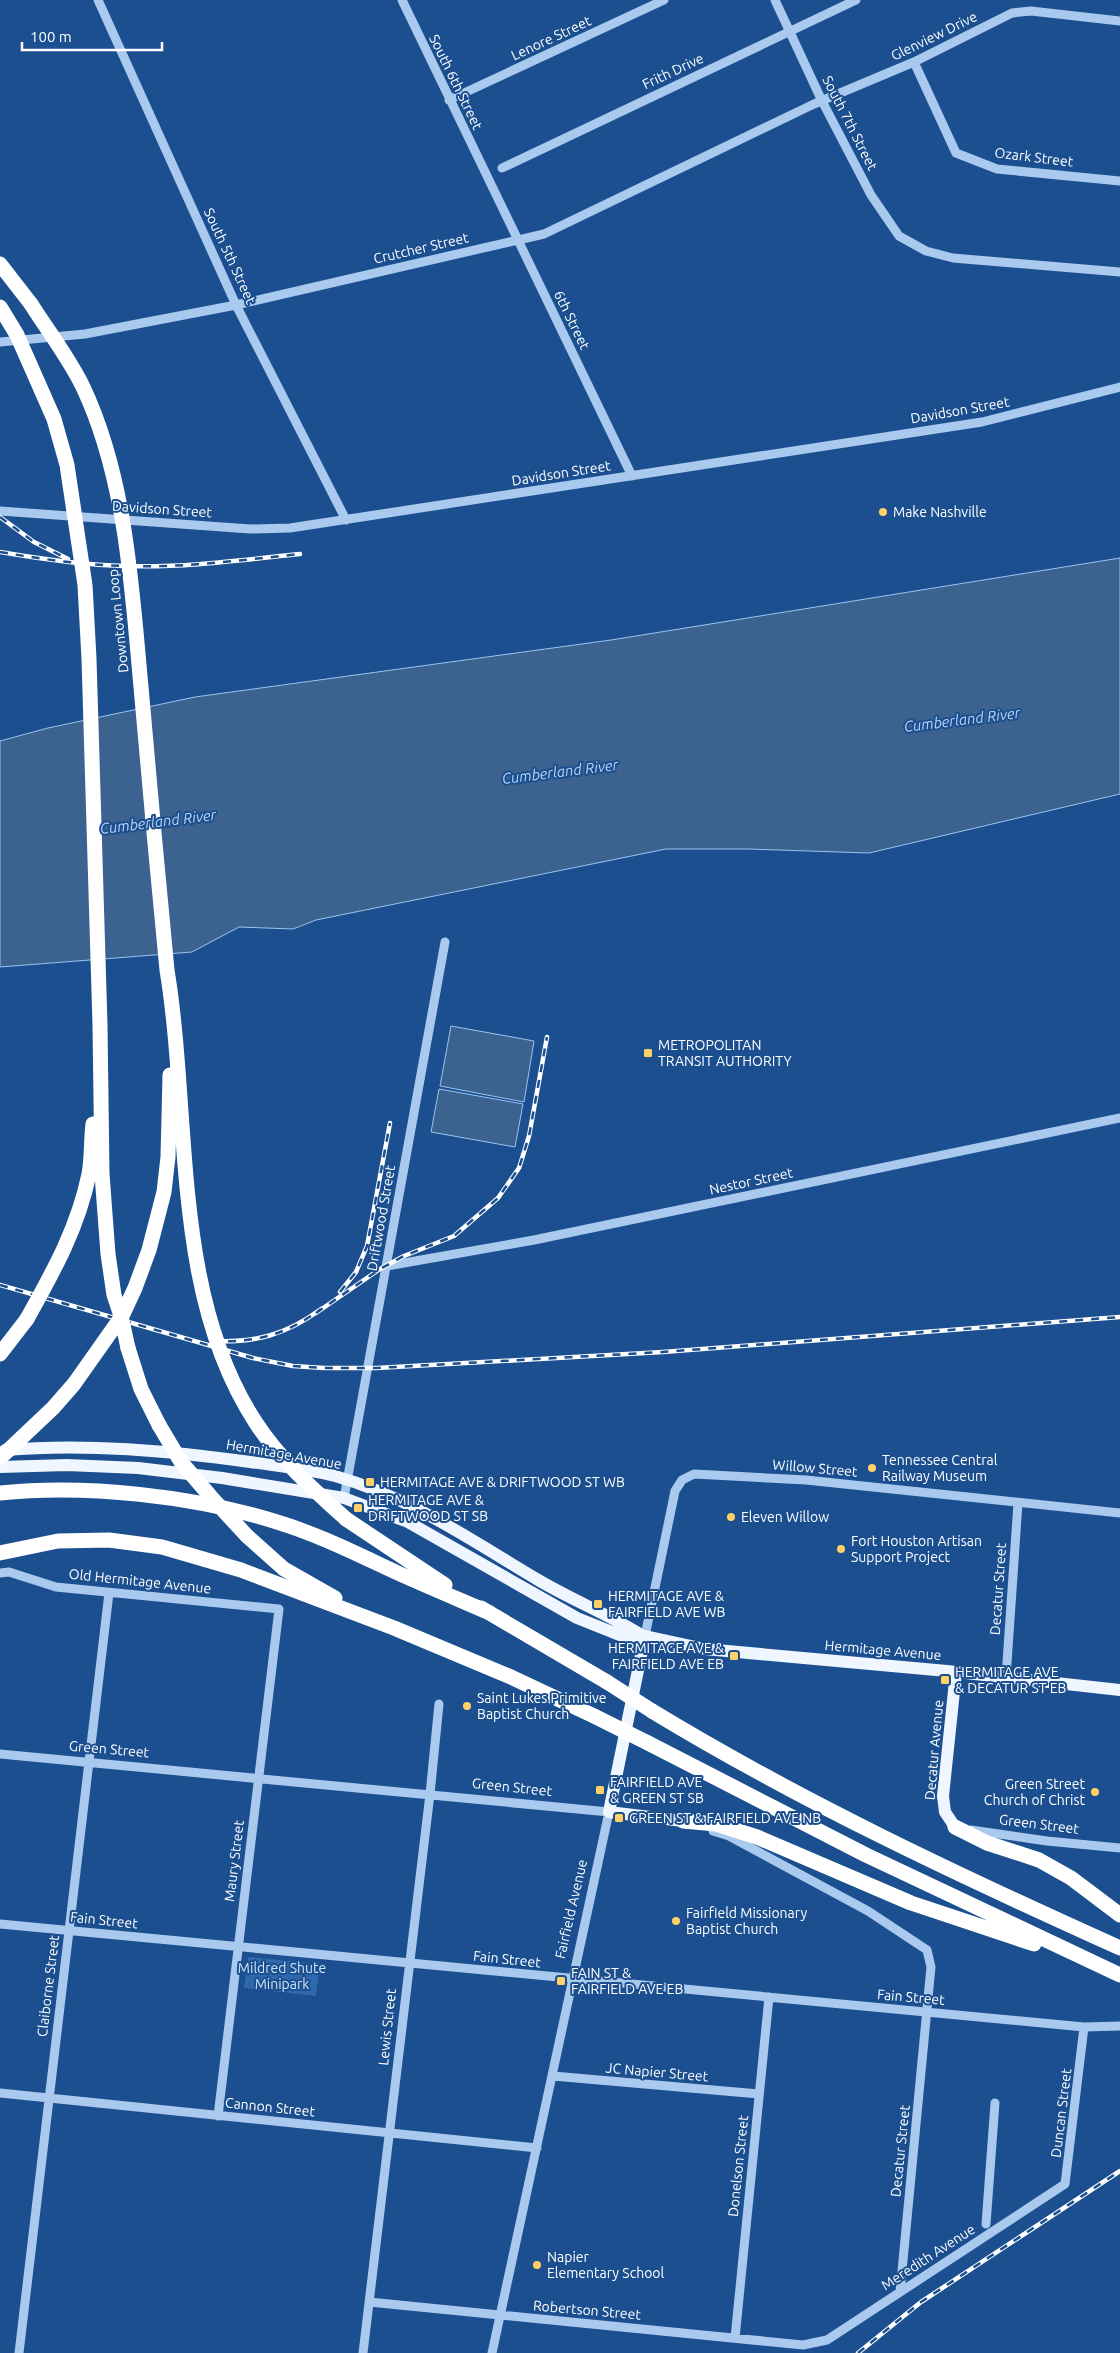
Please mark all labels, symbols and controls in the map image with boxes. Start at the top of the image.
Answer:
street label: Glenview Drive [888,8,980,64]
street label: Lenore Street [508,12,594,63]
scale bar [22,20,162,52]
text: 100 m [30,28,72,45]
street label: South 6th Street [426,32,486,133]
street label: Frith Drive [640,50,706,92]
street label: South 7th Street [819,73,881,173]
street label: Ozark Street [994,144,1075,170]
street label: South 5th Street [201,206,259,307]
street label: Crutcher Street [372,229,471,267]
street label: 6th Street [551,288,593,353]
street label: Davidson Street [909,393,1011,427]
street label: Davidson Street [510,457,612,489]
street label: Davidson Street [112,498,213,521]
place label: Make Nashville [893,504,987,520]
marker: Make Nashville [877,506,889,518]
street label: Downtown Loop [105,568,131,674]
water label: Cumberland River [903,704,1022,735]
water label: Cumberland River [501,756,620,787]
water label: Cumberland River [99,806,218,837]
place label: METROPOLITAN TRANSIT AUTHORITY [658,1037,792,1069]
marker: METROPOLITAN TRANSIT AUTHORITY [642,1047,654,1059]
street label: Driftwood Street [364,1163,398,1272]
street label: Nestor Street [708,1164,795,1198]
street label: Hermitage Avenue [225,1436,343,1472]
place label: Tennessee Central Railway Museum [882,1452,998,1484]
street label: Willow Street [772,1456,859,1480]
marker: Tennessee Central Railway Museum [866,1462,878,1474]
place label: HERMITAGE AVE & DRIFTWOOD ST WB [380,1474,625,1490]
marker: HERMITAGE AVE & DRIFTWOOD ST WB [364,1476,376,1488]
place label: HERMITAGE AVE & DRIFTWOOD ST SB [368,1492,488,1524]
marker: HERMITAGE AVE & DRIFTWOOD ST SB [352,1502,364,1514]
place label: Eleven Willow [741,1509,829,1525]
marker: Eleven Willow [725,1511,737,1523]
place label: Fort Houston Artisan Support Project [851,1533,982,1565]
street label: Decatur Street [987,1542,1009,1636]
marker: Fort Houston Artisan Support Project [835,1543,847,1555]
street label: Old Hermitage Avenue [68,1566,212,1596]
place label: HERMITAGE AVE & FAIRFIELD AVE WB [608,1588,726,1620]
marker: HERMITAGE AVE & FAIRFIELD AVE WB [592,1598,604,1610]
street label: Hermitage Avenue [824,1637,942,1663]
place label: HERMITAGE AVE & FAIRFIELD AVE EB [608,1640,725,1672]
marker: HERMITAGE AVE & FAIRFIELD AVE EB [728,1650,740,1662]
place label: HERMITAGE AVE & DECATUR ST EB [955,1664,1067,1696]
marker: HERMITAGE AVE & DECATUR ST EB [939,1674,951,1686]
place label: Saint Lukes Primitive Baptist Church [477,1690,607,1722]
street label: Decatur Avenue [922,1699,946,1801]
marker: Saint Lukes Primitive Baptist Church [461,1700,473,1712]
street label: Green Street [68,1738,150,1761]
place label: FAIRFIELD AVE & GREEN ST SB [610,1774,704,1806]
street label: Green Street [471,1775,553,1799]
place label: Green Street Church of Christ [984,1776,1085,1808]
marker: FAIRFIELD AVE & GREEN ST SB [594,1784,606,1796]
marker: Green Street Church of Christ [1089,1786,1101,1798]
place label: GREEN ST & FAIRFIELD AVE NB [629,1810,821,1826]
street label: Green Street [998,1811,1080,1837]
marker: GREEN ST & FAIRFIELD AVE NB [613,1812,625,1824]
street label: Maury Street [221,1819,247,1903]
street label: Fairfield Avenue [552,1858,590,1960]
place label: Fairfield Missionary Baptist Church [686,1905,807,1937]
street label: Fain Street [69,1909,139,1932]
marker: Fairfield Missionary Baptist Church [670,1915,682,1927]
street label: Claiborne Street [34,1934,62,2038]
street label: Fain Street [472,1948,542,1971]
park label: Mildred Shute Minipark [238,1960,326,1992]
place label: FAIN ST & FAIRFIELD AVE EB [571,1965,683,1997]
marker: FAIN ST & FAIRFIELD AVE EB [555,1975,567,1987]
street label: Fain Street [877,1986,946,2008]
street label: Lewis Street [375,1987,399,2066]
street label: JC Napier Street [605,2060,709,2084]
street label: Duncan Street [1048,2067,1074,2159]
street label: Cannon Street [224,2094,316,2120]
street label: Decatur Street [887,2104,913,2198]
street label: Donelson Street [725,2114,751,2218]
street label: Meredith Avenue [878,2221,978,2293]
place label: Napier Elementary School [547,2249,665,2281]
marker: Napier Elementary School [531,2259,543,2271]
street label: Robertson Street [532,2297,642,2323]

